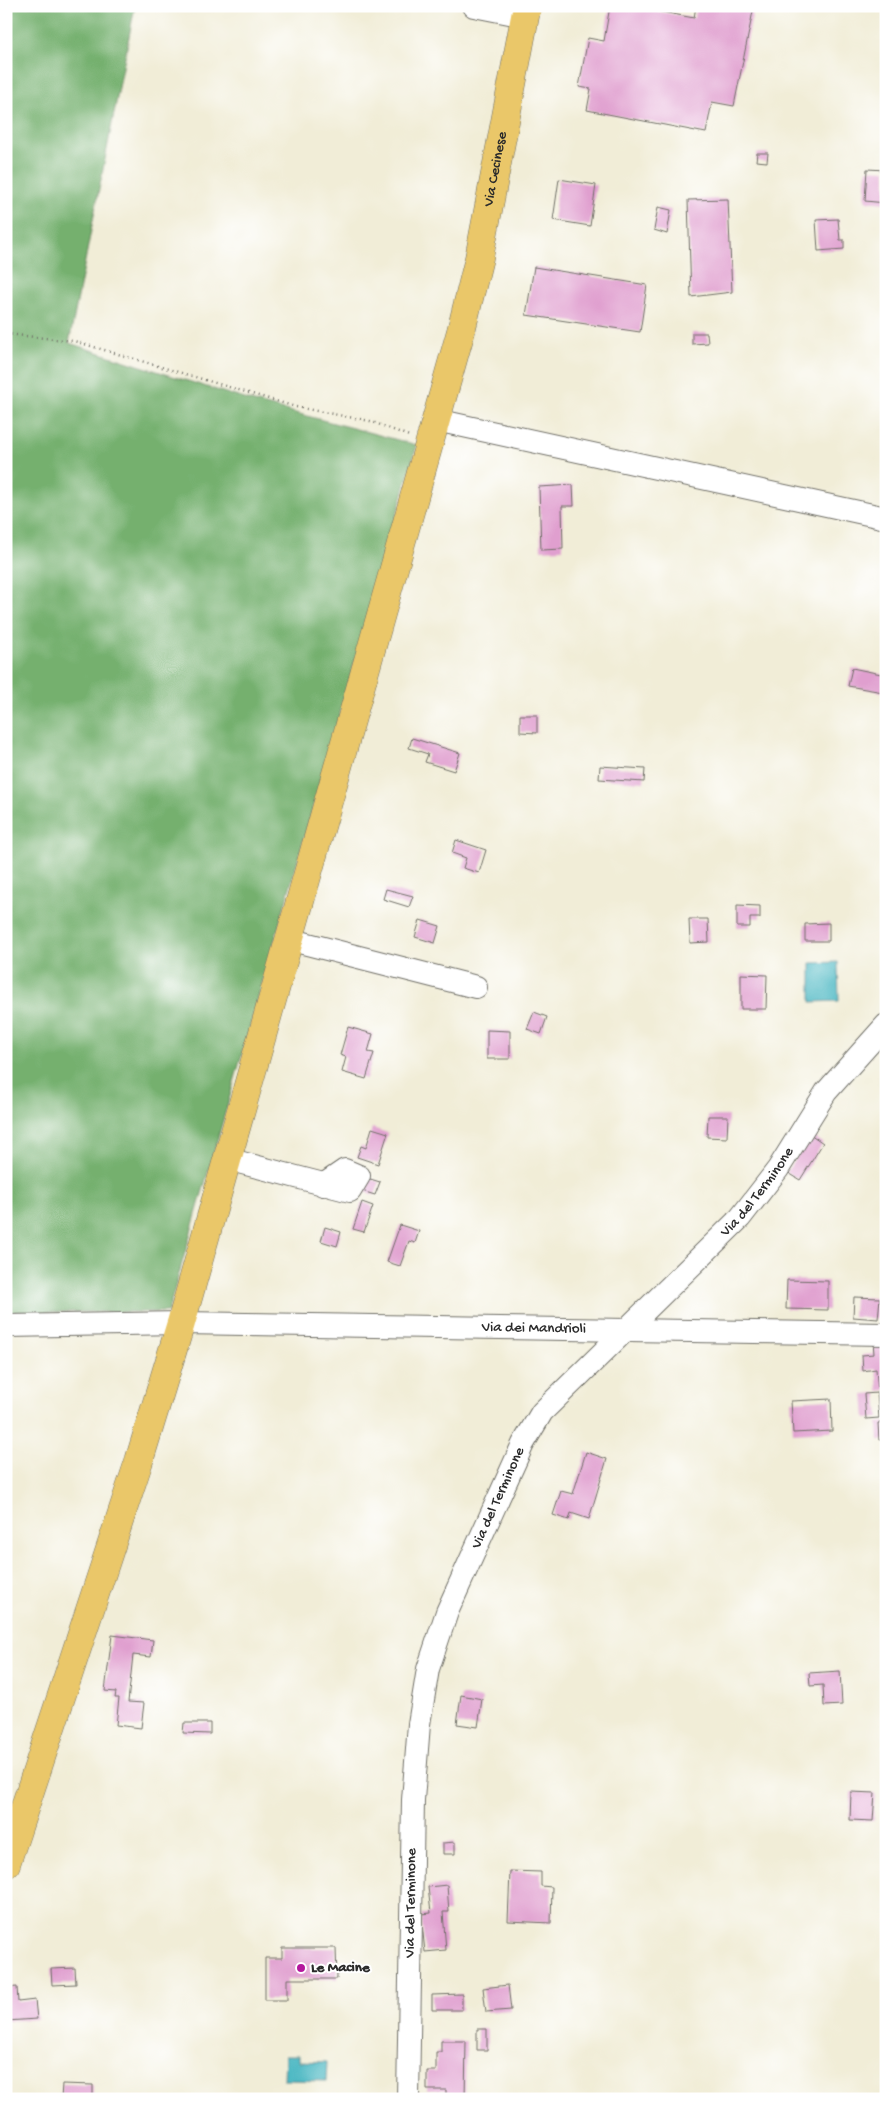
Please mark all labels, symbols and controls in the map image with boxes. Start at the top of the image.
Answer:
street label: Via Cecinese [480,130,512,209]
street label: Via del Terminone [716,1144,798,1242]
street label: Via dei Mandrioli [481,1319,586,1338]
street label: Via del Terminone [467,1444,529,1553]
street label: Via del Terminone [401,1848,421,1959]
place label: Le Macine [311,1959,371,1977]
marker: Le Macine [295,1962,307,1974]

